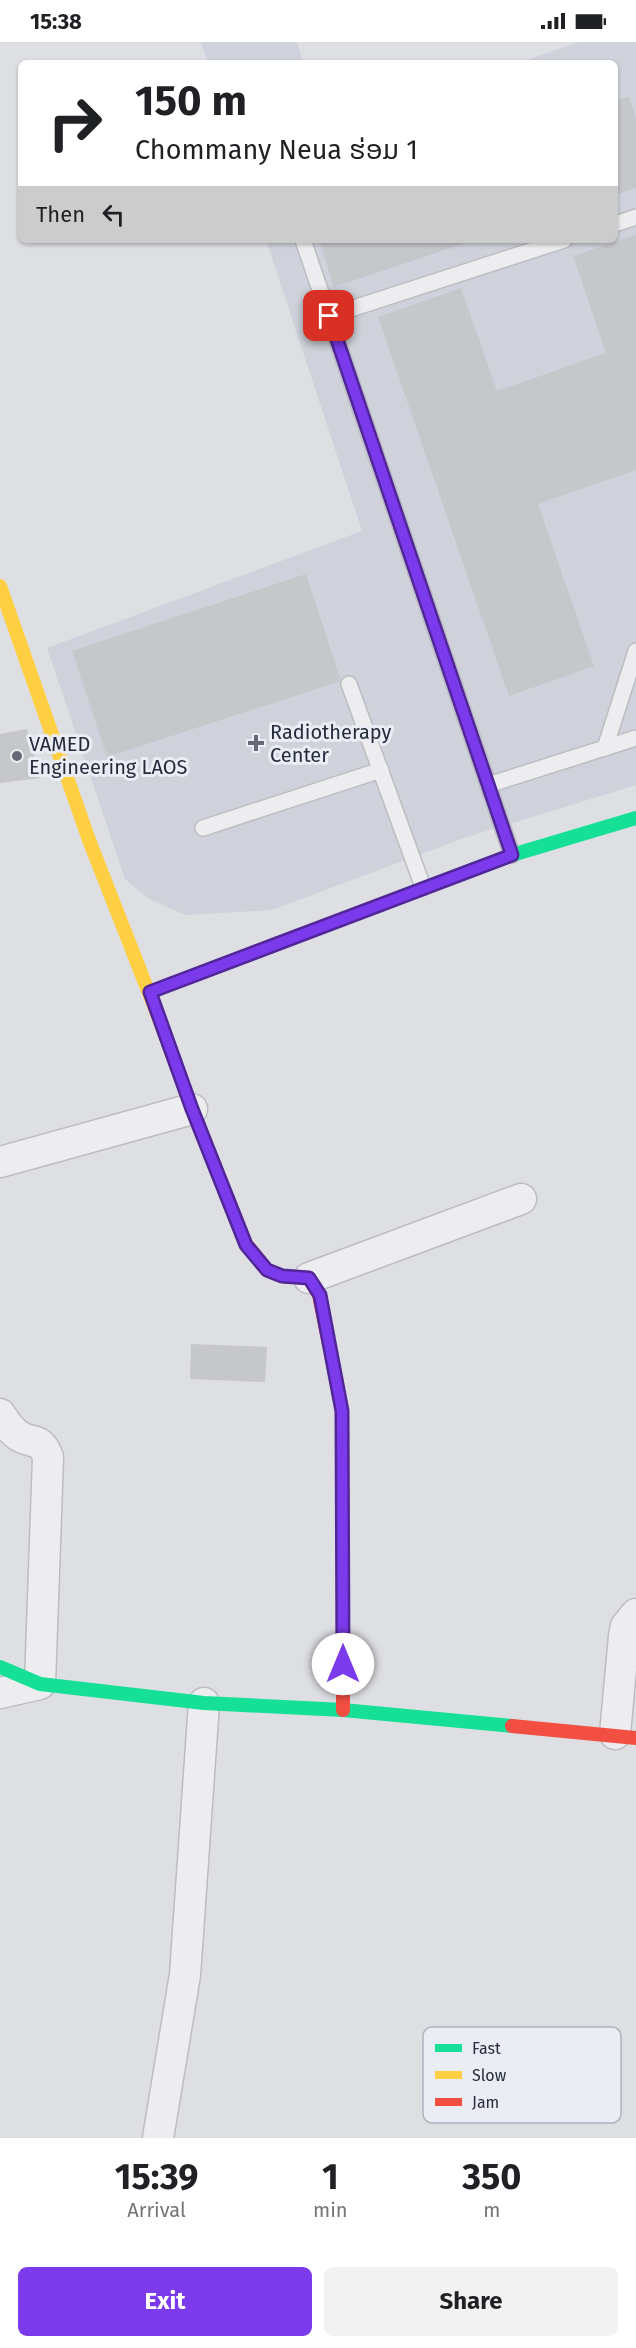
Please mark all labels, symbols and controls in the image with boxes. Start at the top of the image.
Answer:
text: 15:38 [30,8,82,35]
text: 150 m [135,76,247,126]
icon: right [36,84,114,162]
text: Chommany Neua ຮ່ອມ 1 [135,134,418,166]
icon: left [97,198,130,231]
text: Then [36,201,85,228]
pin [303,290,354,341]
icon: arrive [312,299,345,332]
place label: Radiotherapy Center [270,720,392,767]
place label: VAMED Engineering LAOS [29,732,188,779]
marker: Radiotherapy Center [247,734,265,752]
marker: VAMED Engineering LAOS [10,749,24,763]
position arrow [311,1632,375,1696]
legend [423,2027,621,2123]
text: Fast [472,2039,501,2058]
text: Slow [472,2066,507,2085]
text: Jam [472,2093,499,2112]
text: 15:39 [115,2155,198,2199]
text: 1 [322,2155,339,2199]
text: 350 [462,2155,521,2199]
text: Arrival [127,2198,186,2222]
text: min [313,2198,348,2222]
text: m [483,2198,500,2222]
button: Exit [18,2267,312,2336]
button: Share [324,2267,618,2336]

